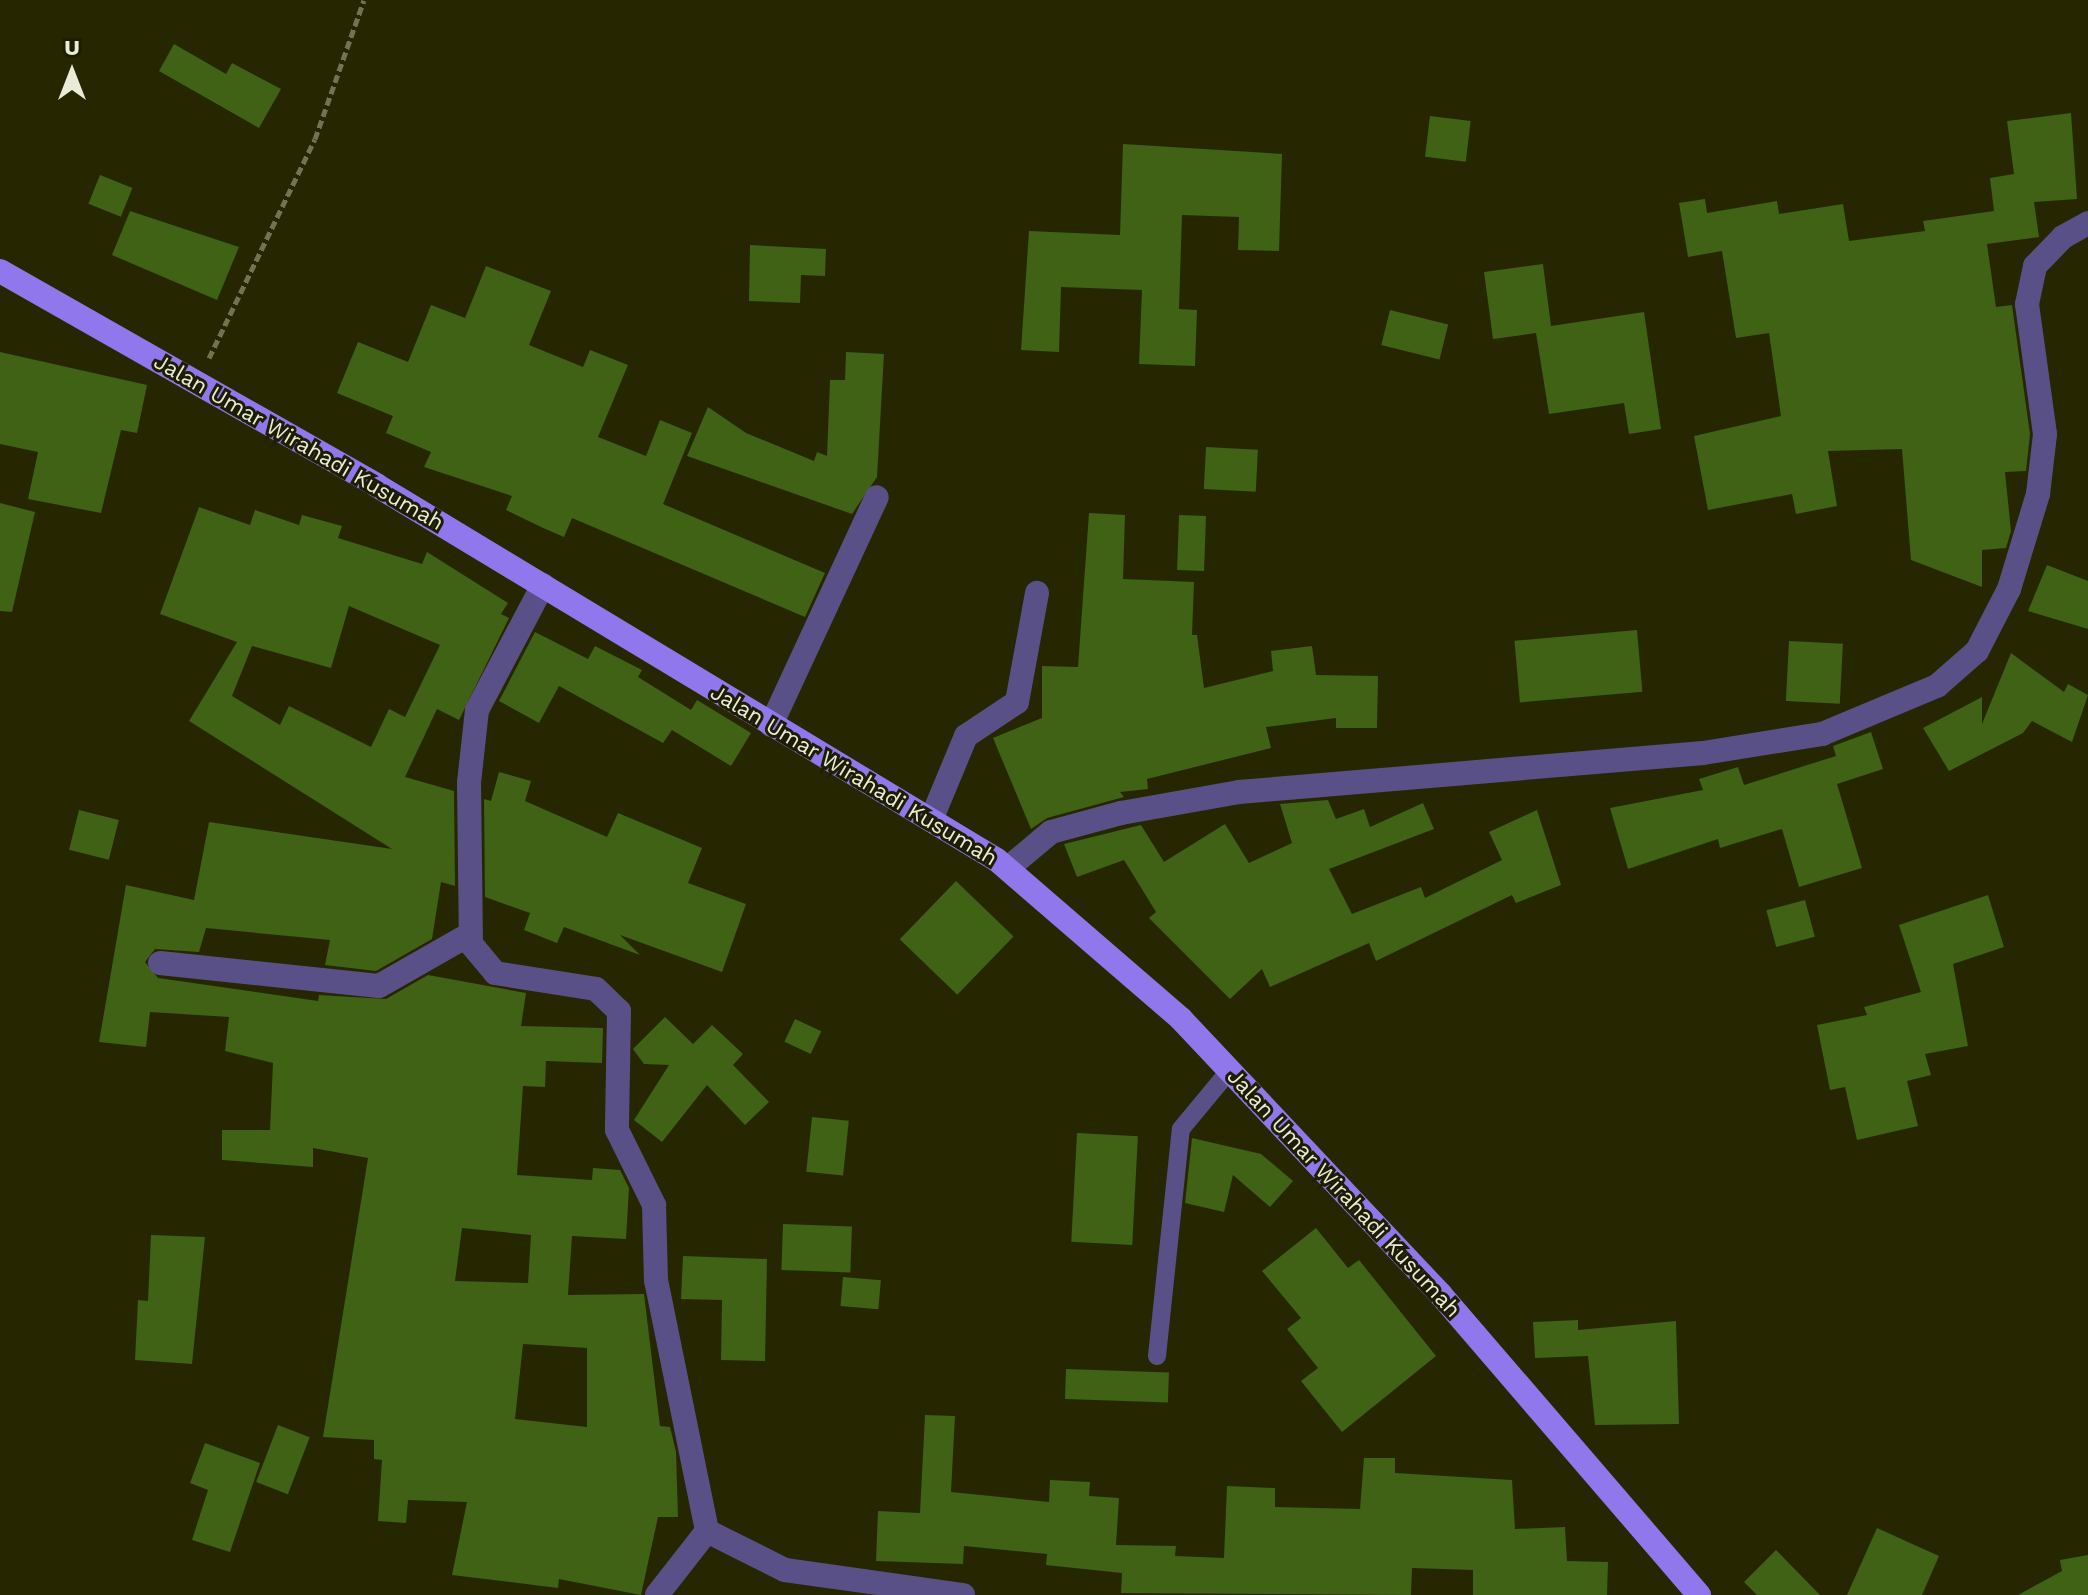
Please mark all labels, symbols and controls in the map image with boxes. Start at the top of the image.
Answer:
north arrow [32,32,112,112]
text: U [64,35,80,60]
street label: Jalan Umar Wirahadi Kusumah [149,348,449,536]
street label: Jalan Umar Wirahadi Kusumah [705,678,1003,872]
street label: Jalan Umar Wirahadi Kusumah [1221,1063,1467,1323]

